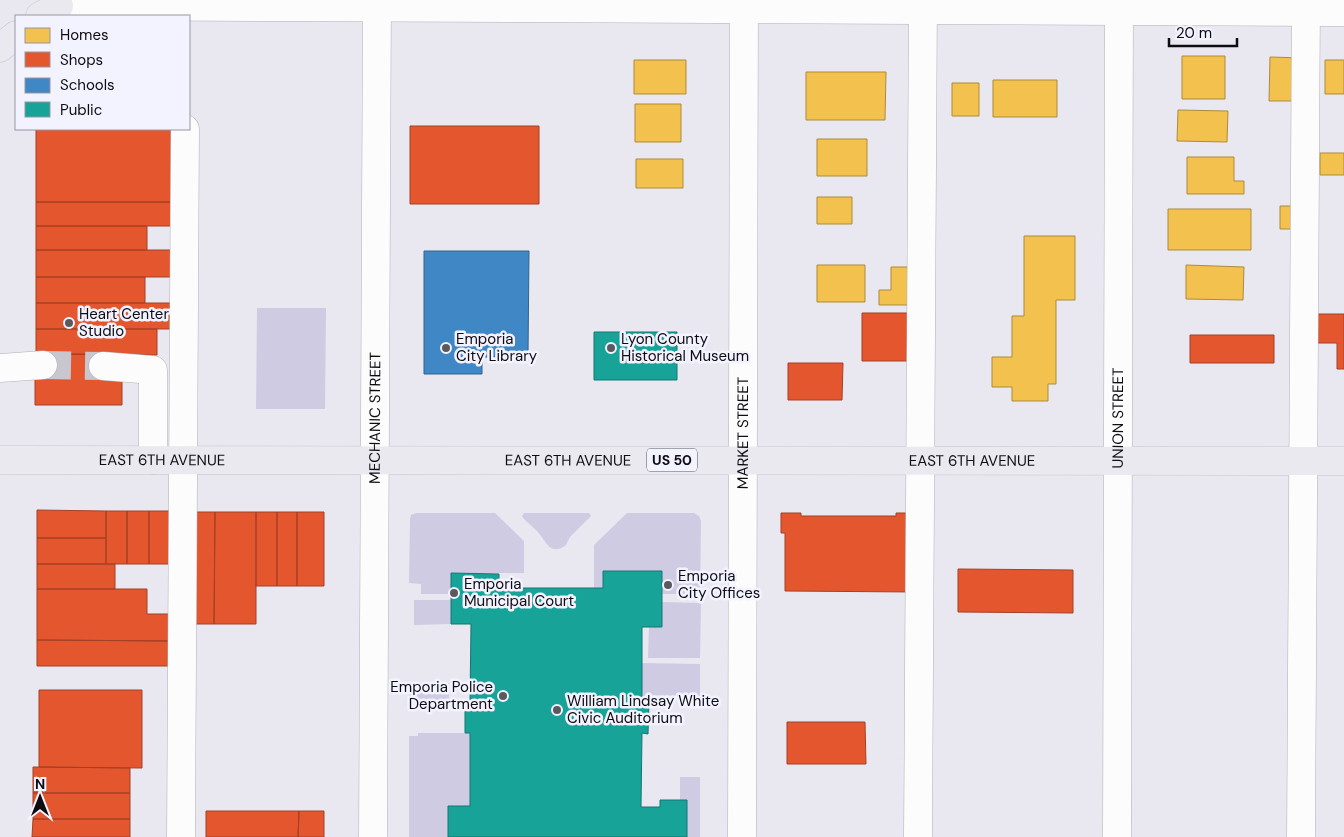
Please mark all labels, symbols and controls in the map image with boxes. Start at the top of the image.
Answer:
legend [15,15,190,130]
scale bar [1169,15,1236,47]
text: 20 m [1176,23,1212,43]
text: Homes [60,25,109,45]
text: Shops [60,50,103,70]
text: Schools [60,75,115,95]
text: Public [60,100,102,120]
place label: Heart Center Studio [79,304,169,341]
marker: Heart Center Studio [63,317,75,329]
place label: Emporia City Library [456,329,538,366]
place label: Lyon County Historical Museum [621,329,749,366]
marker: Emporia City Library [440,342,452,354]
marker: Lyon County Historical Museum [605,342,617,354]
street label: MECHANIC STREET [365,352,385,484]
street label: UNION STREET [1108,368,1128,468]
street label: MARKET STREET [733,377,753,489]
road number: US 50 [647,448,697,472]
street label: EAST 6TH AVENUE [99,450,225,470]
street label: EAST 6TH AVENUE [505,450,631,470]
street label: EAST 6TH AVENUE [909,451,1035,471]
place label: Emporia City Offices [678,566,760,603]
place label: Emporia Municipal Court [464,574,574,611]
marker: Emporia City Offices [662,579,674,591]
marker: Emporia Municipal Court [448,587,460,599]
place label: Emporia Police Department [390,677,493,714]
marker: Emporia Police Department [497,690,509,702]
place label: William Lindsay White Civic Auditorium [567,691,719,728]
marker: William Lindsay White Civic Auditorium [551,704,563,716]
north arrow [15,772,65,822]
text: N [35,775,45,793]

